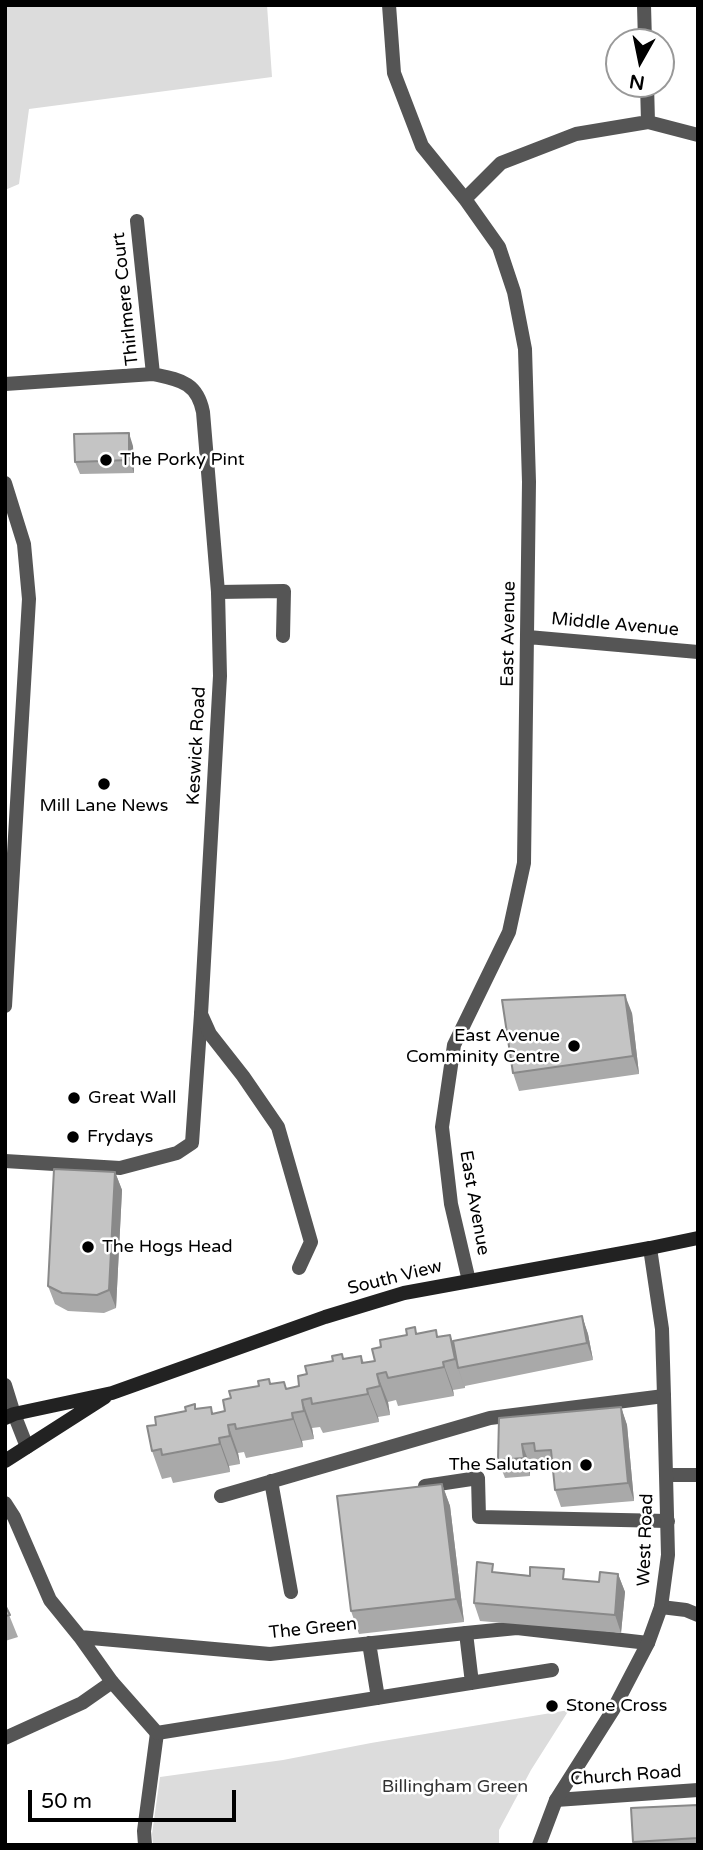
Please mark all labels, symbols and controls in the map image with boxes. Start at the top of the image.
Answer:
north arrow [605,28,675,98]
text: N [628,70,646,94]
street label: Thirlmere Court [108,231,144,367]
place label: The Porky Pint [120,449,245,471]
marker: The Porky Pint [98,452,114,468]
street label: East Avenue [497,581,521,687]
street label: Middle Avenue [550,609,680,641]
street label: Keswick Road [183,686,211,806]
marker: Mill Lane News [96,776,112,792]
place label: Mill Lane News [40,795,168,817]
place label: East Avenue Comminity Centre [406,1025,560,1068]
marker: East Avenue Comminity Centre [566,1038,582,1054]
place label: Great Wall [88,1087,176,1109]
marker: Great Wall [66,1090,82,1106]
place label: Frydays [87,1126,154,1148]
marker: Frydays [65,1129,81,1145]
street label: East Avenue [454,1149,494,1257]
place label: The Hogs Head [102,1236,233,1258]
marker: The Hogs Head [80,1239,96,1255]
street label: South View [345,1256,445,1300]
place label: The Salutation [449,1454,572,1476]
marker: The Salutation [578,1457,594,1473]
street label: West Road [634,1493,658,1587]
street label: The Green [268,1614,358,1644]
place label: Stone Cross [566,1695,667,1717]
marker: Stone Cross [544,1698,560,1714]
street label: Church Road [570,1761,682,1791]
scale bar [32,1776,240,1820]
park label: Billingham Green [382,1776,528,1798]
text: 50 m [41,1789,92,1814]

